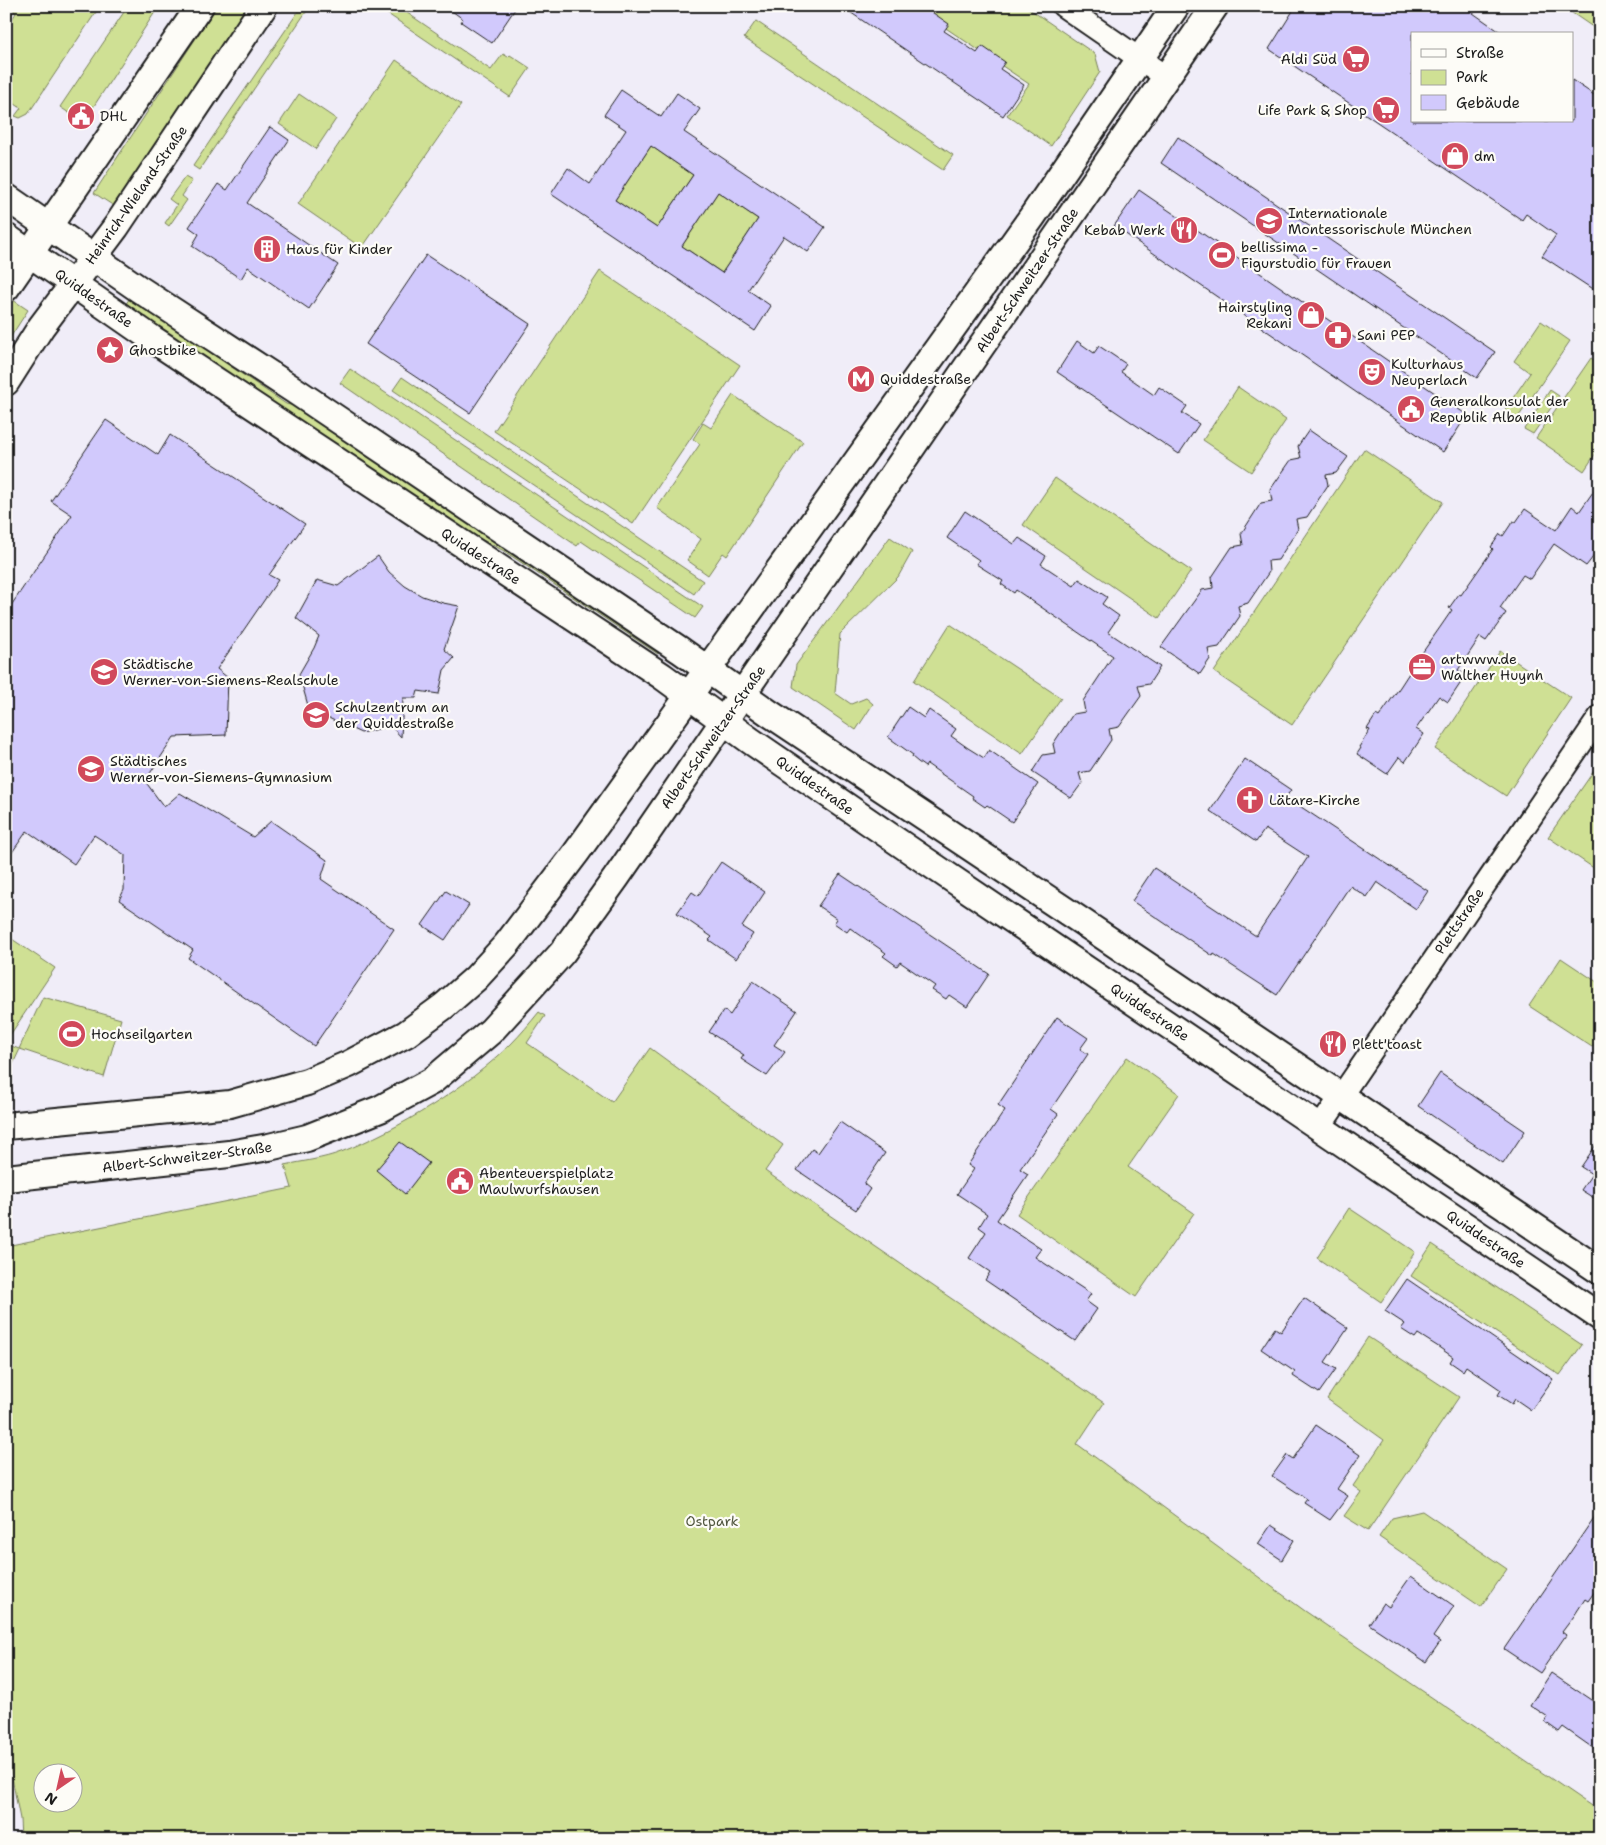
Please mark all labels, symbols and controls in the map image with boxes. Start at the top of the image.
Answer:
legend [1411,32,1574,122]
text: Straße [1456,43,1504,63]
supermarket icon: Aldi Süd [1341,44,1371,74]
place label: Aldi Süd [1281,50,1337,68]
text: Park [1456,67,1488,87]
text: Gebäude [1456,93,1520,113]
supermarket icon: Life Park & Shop [1371,95,1401,125]
public building icon: DHL [66,101,96,131]
place label: Life Park & Shop [1258,101,1367,119]
place label: DHL [100,107,128,125]
street label: Heinrich-Wieland-Straße [81,122,191,268]
shop icon: dm [1440,141,1470,171]
place label: dm [1474,147,1495,165]
street label: Albert-Schweitzer-Straße [972,204,1082,356]
place label: Internationale Montessorischule München [1288,204,1472,238]
school or university icon: Internationale Montessorischule München [1254,206,1284,236]
restaurant icon: Kebab Werk [1169,215,1199,245]
place label: Kebab Werk [1084,221,1165,239]
building icon: Haus für Kinder [252,234,282,264]
place label: bellissima - Figurstudio für Frauen [1241,238,1392,272]
place label: Haus für Kinder [286,240,393,258]
sports icon: bellissima - Figurstudio für Frauen [1207,240,1237,270]
street label: Quiddestraße [51,264,137,332]
place label: Hairstyling Rekani [1218,298,1292,332]
shop icon: Hairstyling Rekani [1296,300,1326,330]
pharmacy icon: Sani PEP [1323,320,1353,350]
place label: Sani PEP [1357,326,1415,344]
place icon: Ghostbike [95,335,125,365]
place label: Ghostbike [129,341,196,359]
place label: Kulturhaus Neuperlach [1391,355,1468,389]
theatre icon: Kulturhaus Neuperlach [1357,357,1387,387]
metro station icon: Quiddestraße [846,364,876,394]
place label: Quiddestraße [880,370,971,388]
place label: Generalkonsulat der Republik Albanien [1430,392,1569,426]
public building icon: Generalkonsulat der Republik Albanien [1396,394,1426,424]
street label: Quiddestraße [438,524,524,588]
place label: artwww.de Walther Huynh [1441,650,1544,684]
office icon: artwww.de Walther Huynh [1407,652,1437,682]
place label: Städtische Werner-von-Siemens-Realschule [123,655,339,689]
school or university icon: Städtische Werner-von-Siemens-Realschule [89,657,119,687]
street label: Albert-Schweitzer-Straße [657,662,769,812]
place label: Schulzentrum an der Quiddestraße [335,698,454,732]
school or university icon: Schulzentrum an der Quiddestraße [301,700,331,730]
street label: Quiddestraße [772,751,858,819]
place label: Städtisches Werner-von-Siemens-Gymnasium [110,752,332,786]
school or university icon: Städtisches Werner-von-Siemens-Gymnasium [76,754,106,784]
church icon: Lätare-Kirche [1235,785,1265,815]
place label: Lätare-Kirche [1269,791,1360,809]
street label: Plettstraße [1430,884,1488,958]
street label: Quiddestraße [1107,979,1193,1045]
sports icon: Hochseilgarten [57,1019,87,1049]
place label: Hochseilgarten [91,1025,193,1043]
restaurant icon: Plett'toast [1318,1029,1348,1059]
place label: Plett'toast [1352,1035,1422,1053]
street label: Albert-Schweitzer-Straße [101,1138,273,1176]
place label: Abenteuerspielplatz Maulwurfshausen [479,1164,614,1198]
public building icon: Abenteuerspielplatz Maulwurfshausen [445,1166,475,1196]
street label: Quiddestraße [1443,1206,1529,1272]
park label: Ostpark [685,1512,739,1530]
north arrow [32,1762,82,1812]
text: N [41,1788,60,1809]

